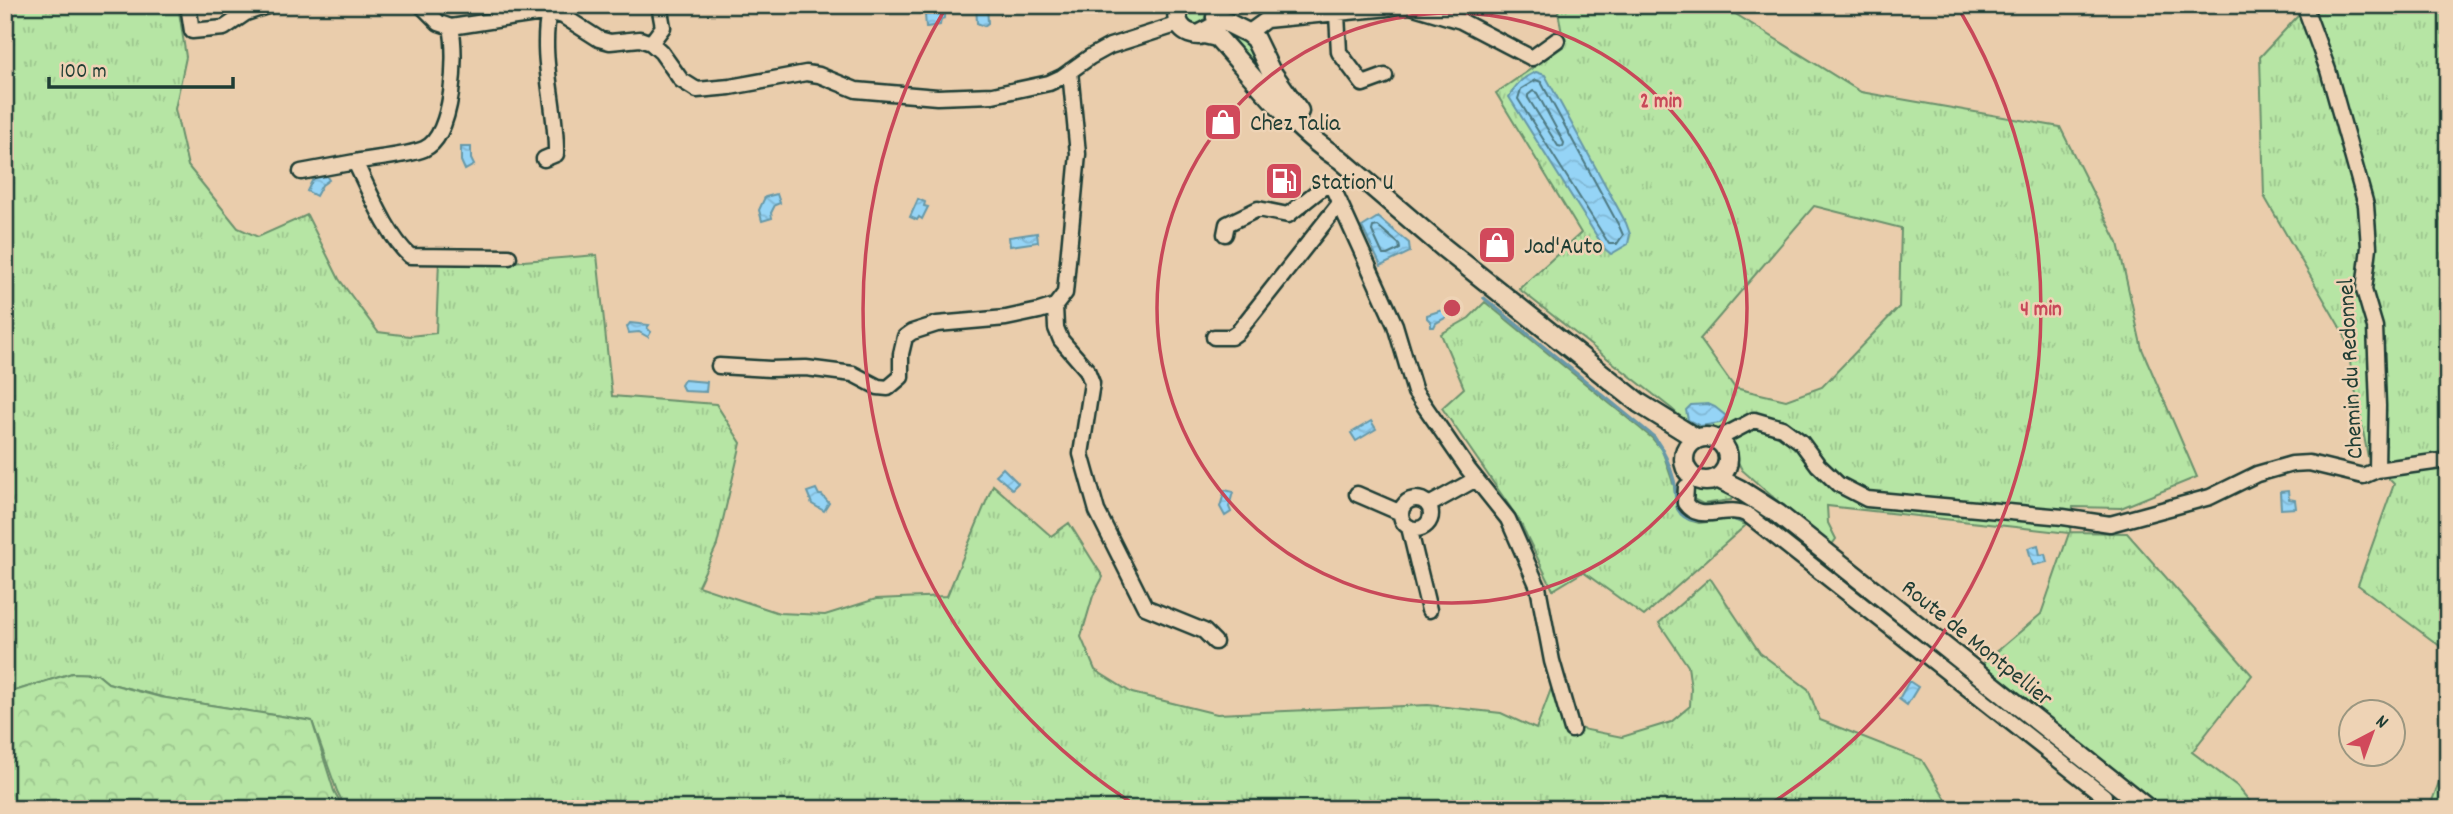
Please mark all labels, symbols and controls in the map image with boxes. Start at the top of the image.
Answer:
scale bar [49,46,233,90]
text: 100 m [60,58,107,88]
text: 2 min [1640,88,1682,118]
shop icon: Chez Talia [1202,101,1244,143]
place label: Chez Talia [1250,108,1341,142]
fuel station icon: Station U [1263,160,1305,202]
place label: Station U [1311,167,1394,201]
shop icon: Jad'Auto [1476,224,1518,266]
place label: Jad'Auto [1524,231,1603,265]
street label: Chemin du Redonnel [2330,277,2374,460]
centre of rings [1440,296,1464,320]
text: 4 min [2020,296,2062,326]
street label: Route de Montpellier [1893,572,2059,716]
north arrow [2338,698,2408,768]
text: N [2368,710,2393,736]

